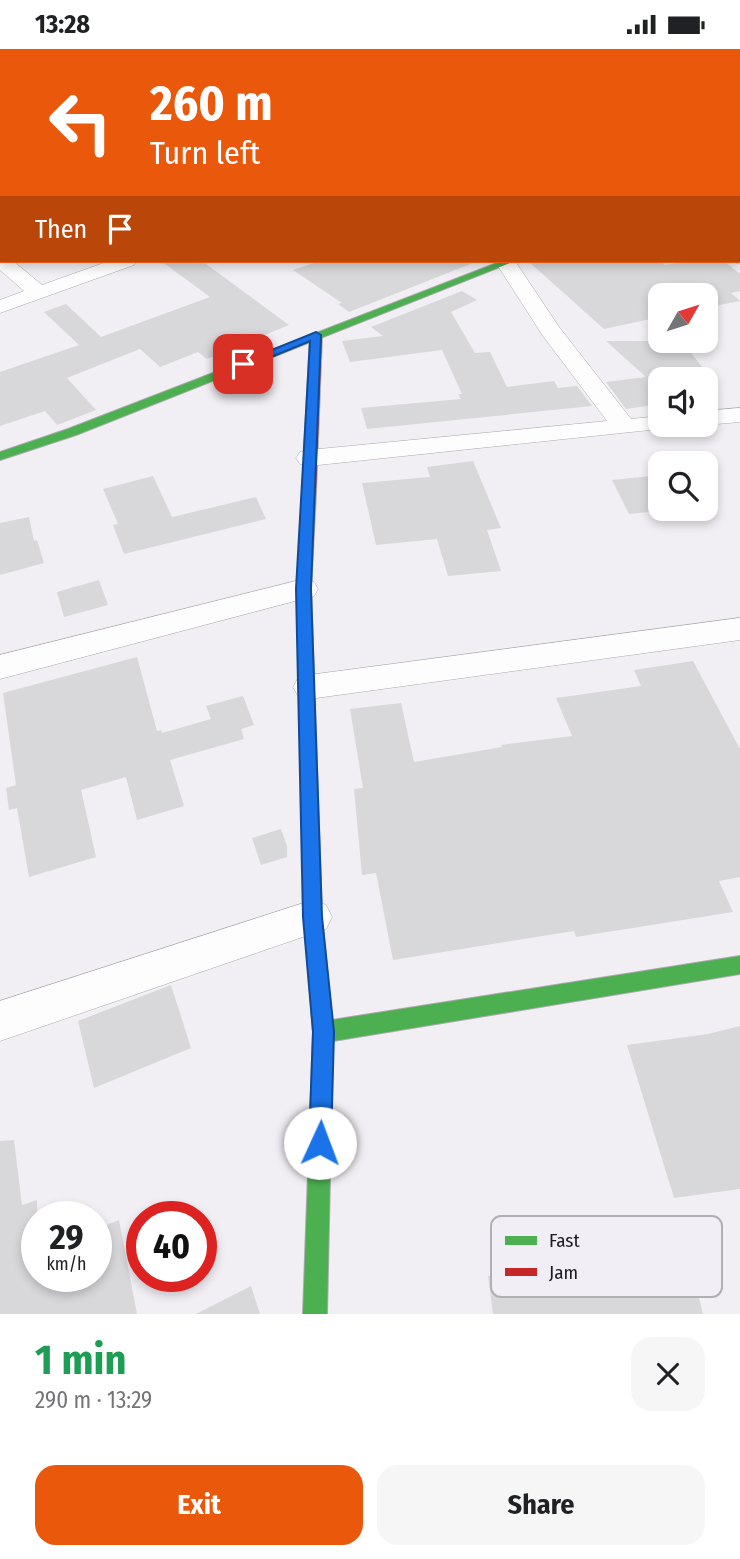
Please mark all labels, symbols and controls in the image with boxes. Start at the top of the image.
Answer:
text: 13:28 [35,9,90,40]
text: 260 m [150,74,273,133]
icon: left [35,77,126,168]
text: Turn left [150,134,260,172]
icon: arrive [101,210,139,248]
text: Then [35,214,87,245]
north arrow [648,283,718,353]
map controls [648,283,718,521]
pin [213,334,273,394]
icon: arrive [224,345,262,383]
button: sound [648,367,718,437]
button: search [648,451,718,521]
position arrow [283,1106,357,1180]
speed limit sign: 40 [126,1201,217,1292]
text: 29 [49,1216,84,1258]
legend [491,1216,722,1297]
text: Fast [549,1229,580,1252]
text: km/h [46,1253,87,1275]
text: Jam [549,1261,578,1284]
text: 1 min [35,1335,126,1385]
button: close [631,1337,705,1411]
text: 290 m · 13:29 [35,1386,152,1414]
button: Exit [35,1465,363,1545]
button: Share [377,1465,705,1545]

